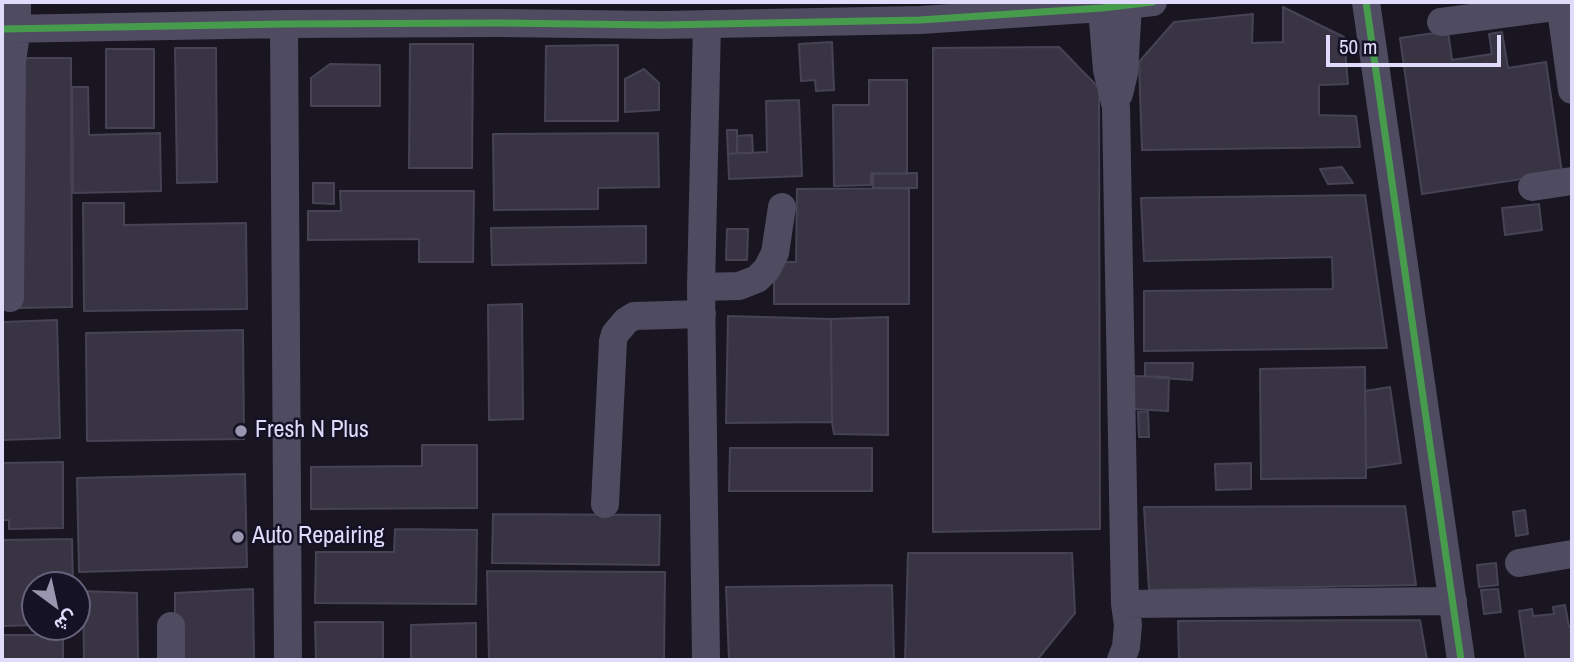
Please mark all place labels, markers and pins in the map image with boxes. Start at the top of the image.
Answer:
place label: Fresh N Plus [255,417,369,445]
marker: Fresh N Plus [233,423,249,439]
place label: Auto Repairing [252,523,384,551]
marker: Auto Repairing [230,529,246,545]

